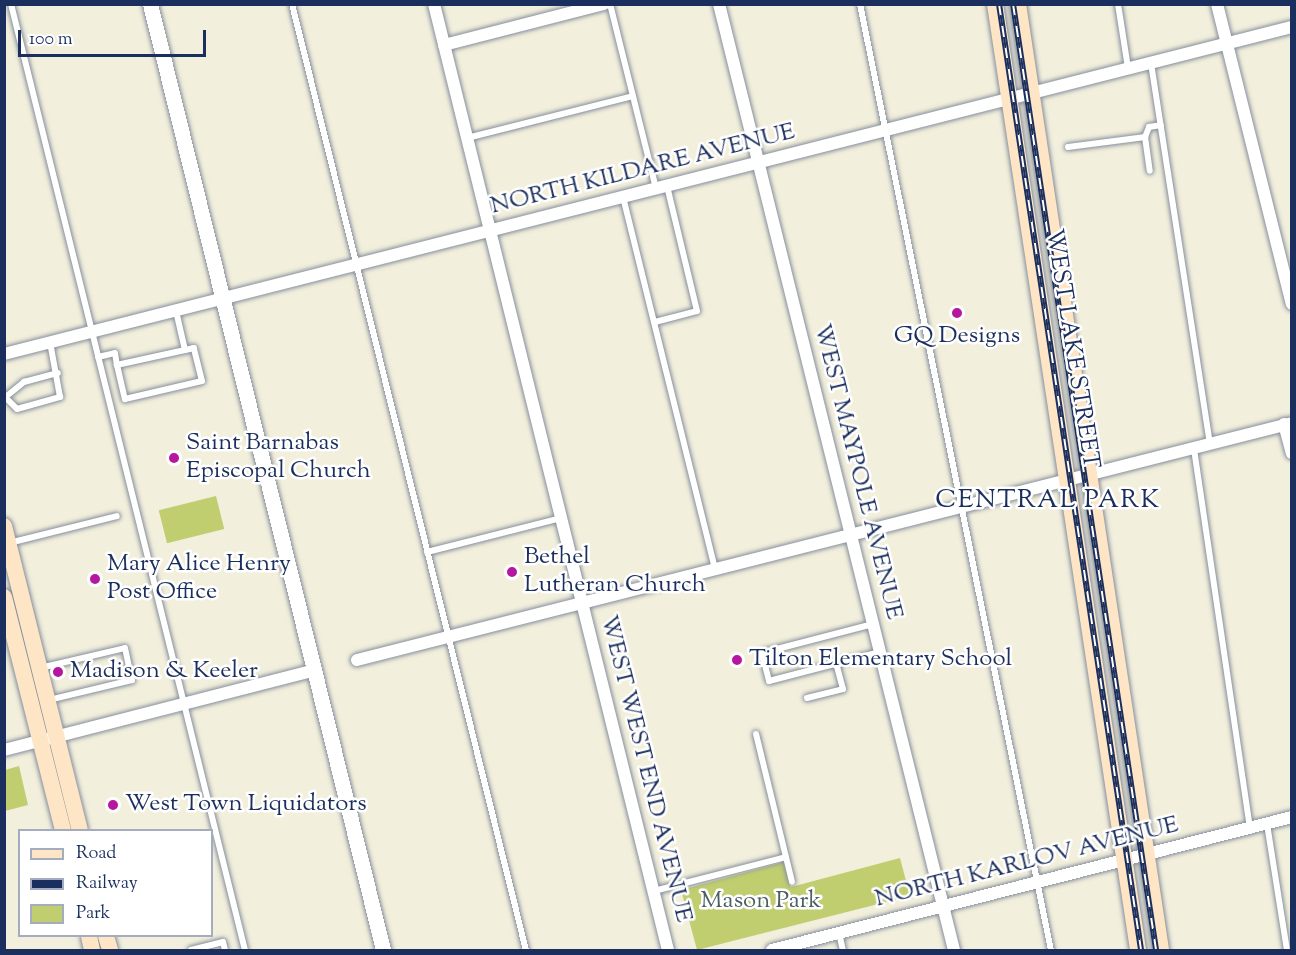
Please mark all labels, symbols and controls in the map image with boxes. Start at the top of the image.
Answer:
scale bar [21,18,208,56]
text: 100 m [29,27,73,53]
street label: NORTH KILDARE AVENUE [488,118,798,222]
street label: WEST LAKE STREET [1038,227,1104,471]
marker: GQ Designs [950,306,964,320]
street label: WEST MAYPOLE AVENUE [806,321,908,623]
place label: GQ Designs [894,323,1020,351]
place label: Saint Barnabas Episcopal Church [186,430,371,486]
marker: Saint Barnabas Episcopal Church [167,451,181,465]
district label: CENTRAL PARK [935,485,1161,517]
place label: Bethel Lutheran Church [524,544,706,600]
place label: Mary Alice Henry Post Office [107,551,291,607]
marker: Bethel Lutheran Church [505,565,519,579]
marker: Mary Alice Henry Post Office [88,572,102,586]
street label: WEST WEST END AVENUE [593,612,697,926]
place label: Tilton Elementary School [749,646,1012,674]
marker: Tilton Elementary School [730,653,744,667]
place label: Madison & Keeler [70,658,258,686]
marker: Madison & Keeler [51,665,65,679]
place label: West Town Liquidators [125,791,367,819]
marker: West Town Liquidators [106,798,120,812]
street label: NORTH KARLOV AVENUE [872,811,1182,915]
legend [18,829,213,937]
text: Road [76,841,116,867]
text: Railway [76,871,138,897]
park label: Mason Park [701,888,821,916]
text: Park [76,901,110,927]

